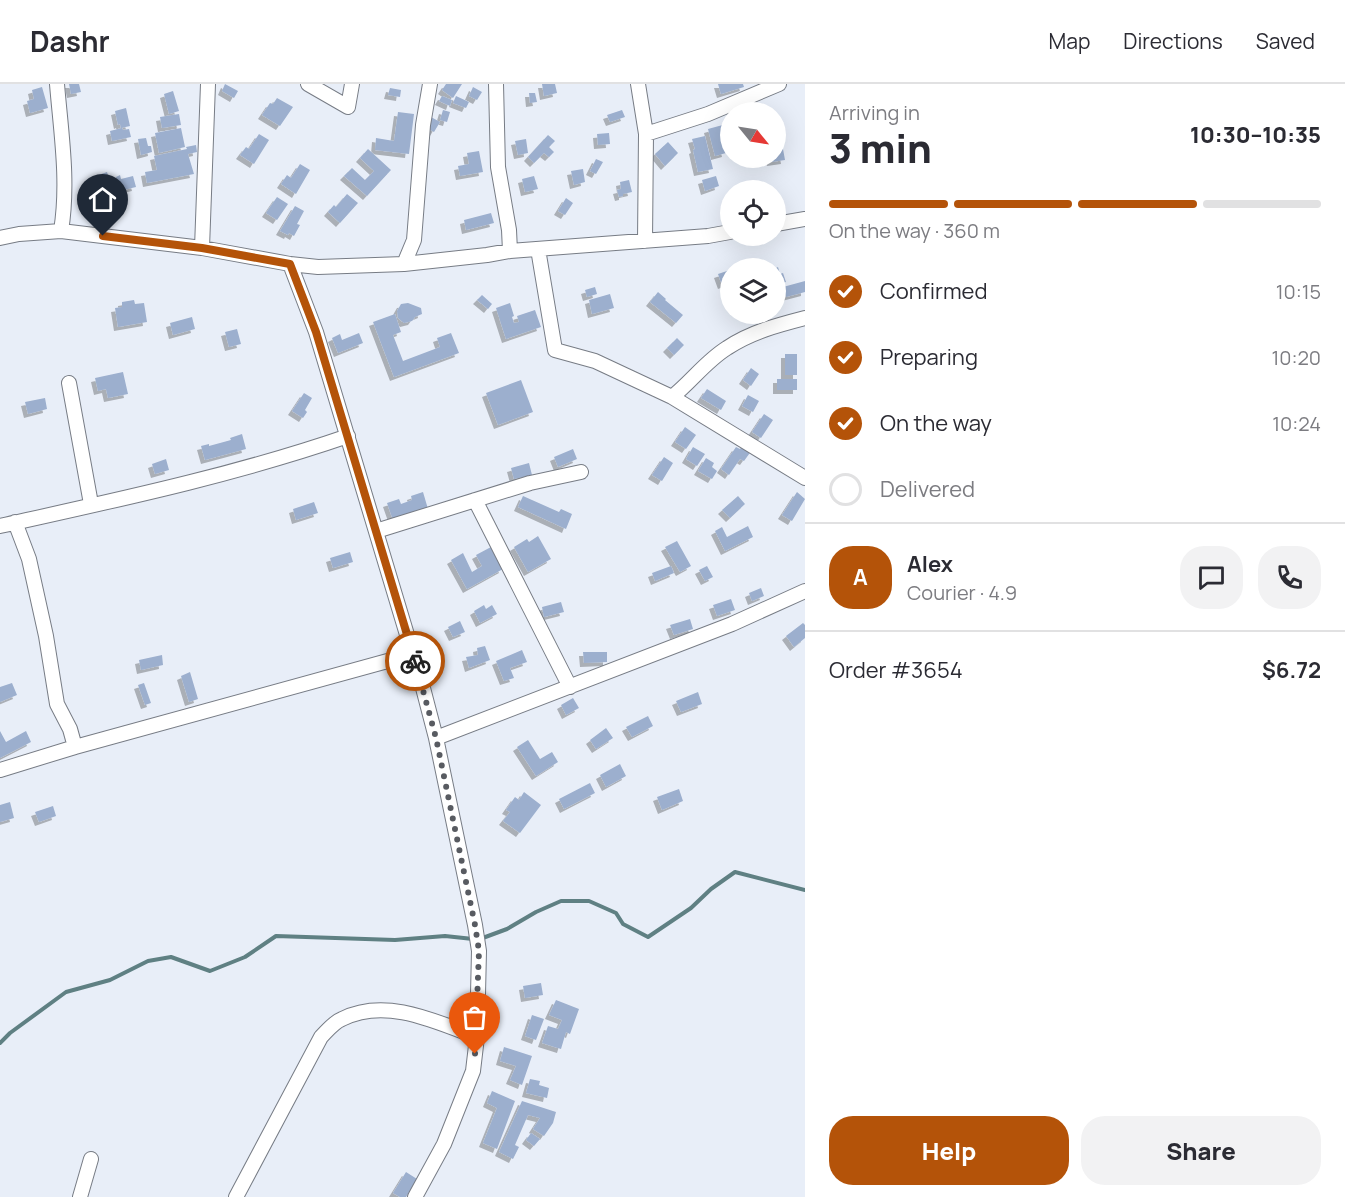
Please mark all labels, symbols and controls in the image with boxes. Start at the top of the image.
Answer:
text: Dashr [30,22,110,60]
text: Map [1049,27,1090,55]
text: Directions [1123,27,1223,55]
text: Saved [1256,27,1315,55]
text: Arriving in [829,99,920,126]
north arrow [720,102,786,168]
map controls [720,102,786,324]
text: 10:30–10:35 [1190,120,1321,150]
text: 3 min [829,121,932,175]
pin [77,174,128,236]
button: locate [720,180,786,246]
icon: home [86,183,119,216]
text: On the way · 360 m [829,217,1000,244]
button: layers [720,258,786,324]
icon: check [829,275,862,308]
text: Confirmed [880,276,988,306]
text: 10:15 [1276,278,1321,305]
icon: check [829,341,862,374]
text: Preparing [880,342,978,372]
text: 10:20 [1271,344,1321,371]
icon: check [829,407,862,440]
text: On the way [880,408,992,438]
text: 10:24 [1272,410,1321,437]
text: Delivered [880,474,975,504]
button: chat [1180,546,1243,609]
button: phone [1258,546,1321,609]
text: Alex [907,549,953,579]
text: A [853,562,868,592]
text: Courier · 4.9 [907,579,1017,606]
courier [385,631,445,691]
icon: bike [399,645,432,678]
text: Order #3654 [829,655,963,685]
text: $6.72 [1262,655,1321,685]
pin [449,992,500,1054]
icon: bag [458,1001,491,1034]
button: Help [829,1116,1069,1185]
button: Share [1081,1116,1321,1185]

